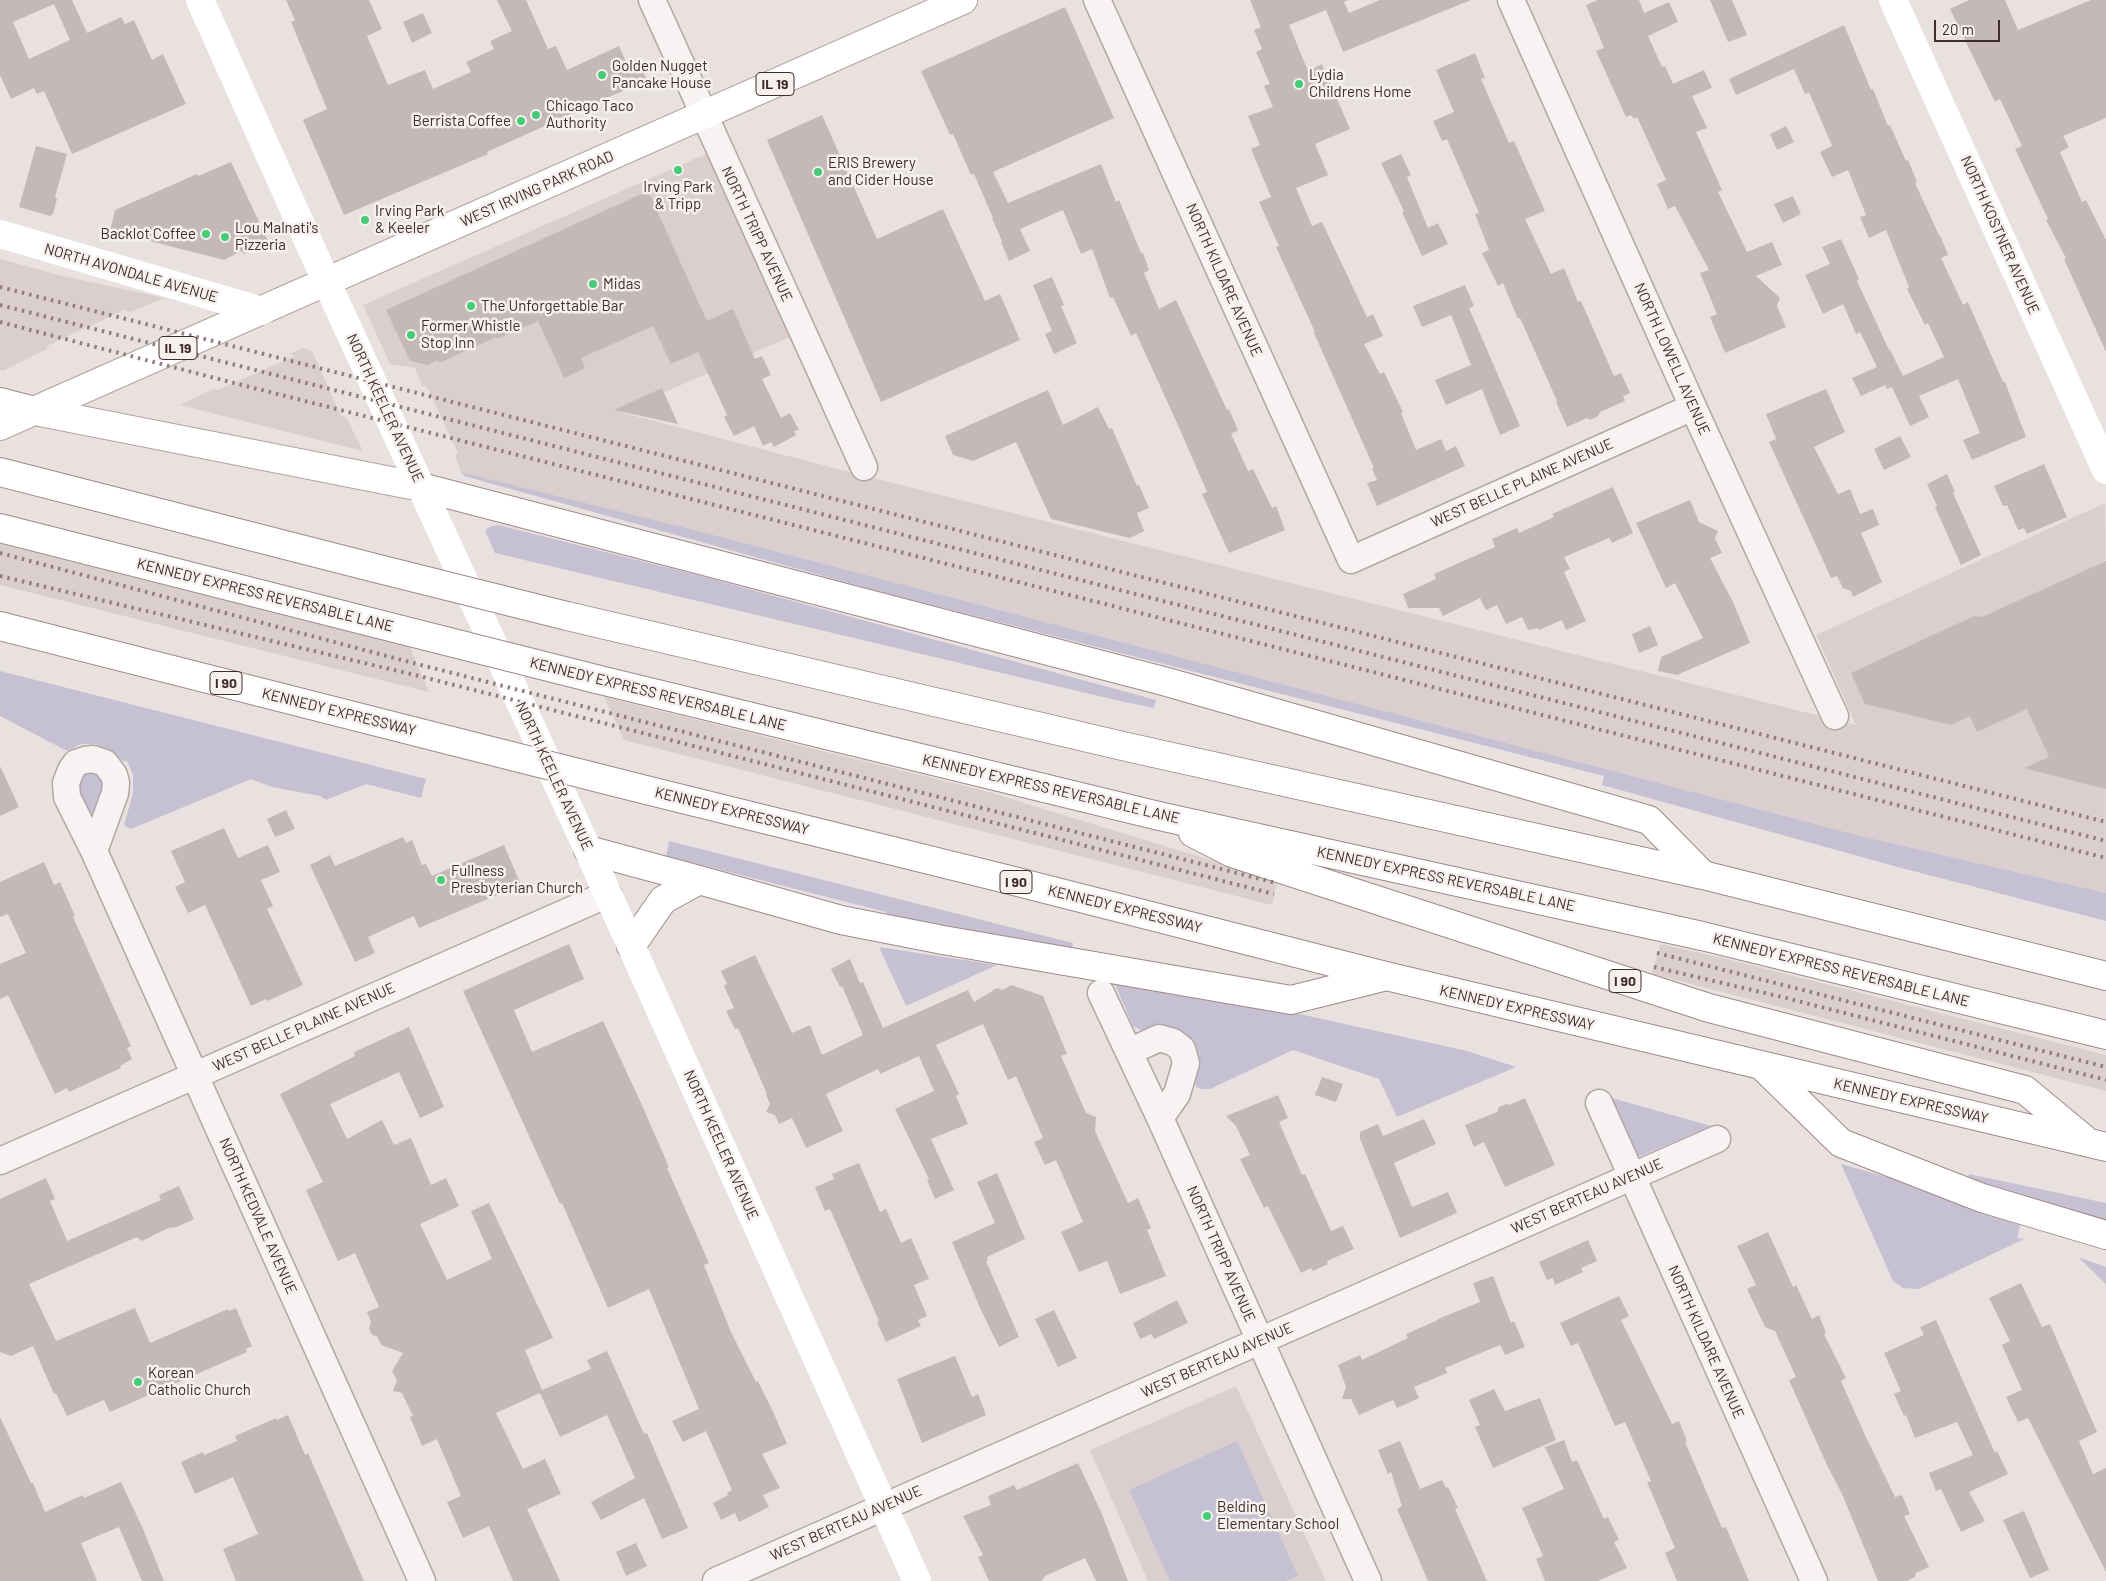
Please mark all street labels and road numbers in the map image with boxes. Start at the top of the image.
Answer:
road number: IL 19 [756,72,794,96]
street label: WEST IRVING PARK ROAD [458,147,616,231]
street label: NORTH KOSTNER AVENUE [1957,153,2043,317]
street label: NORTH TRIPP AVENUE [718,163,796,305]
street label: NORTH KILDARE AVENUE [1182,201,1266,359]
street label: NORTH AVONDALE AVENUE [42,240,220,306]
street label: NORTH LOWELL AVENUE [1630,280,1714,438]
street label: NORTH KEELER AVENUE [343,331,427,485]
road number: IL 19 [159,336,197,359]
street label: WEST BELLE PLAINE AVENUE [1428,435,1616,531]
street label: KENNEDY EXPRESS REVERSABLE LANE [135,554,395,636]
street label: KENNEDY EXPRESS REVERSABLE LANE [528,653,788,735]
road number: I 90 [210,671,242,694]
street label: KENNEDY EXPRESSWAY [260,684,418,740]
street label: NORTH KEELER AVENUE [512,699,596,853]
street label: KENNEDY EXPRESS REVERSABLE LANE [921,751,1181,827]
street label: KENNEDY EXPRESSWAY [653,783,811,839]
street label: KENNEDY EXPRESS REVERSABLE LANE [1315,843,1577,915]
road number: I 90 [1000,870,1032,894]
street label: KENNEDY EXPRESSWAY [1046,881,1204,937]
street label: KENNEDY EXPRESS REVERSABLE LANE [1711,929,1971,1011]
road number: I 90 [1609,969,1641,992]
street label: WEST BELLE PLAINE AVENUE [210,979,398,1075]
street label: KENNEDY EXPRESSWAY [1438,981,1596,1035]
street label: NORTH KEELER AVENUE [680,1067,762,1223]
street label: KENNEDY EXPRESSWAY [1832,1074,1990,1128]
street label: NORTH KEDVALE AVENUE [215,1135,301,1297]
street label: WEST BERTEAU AVENUE [1508,1154,1666,1238]
street label: NORTH TRIPP AVENUE [1183,1183,1259,1325]
street label: NORTH KILDARE AVENUE [1664,1263,1748,1421]
street label: WEST BERTEAU AVENUE [1138,1318,1296,1402]
street label: WEST BERTEAU AVENUE [767,1481,925,1565]

